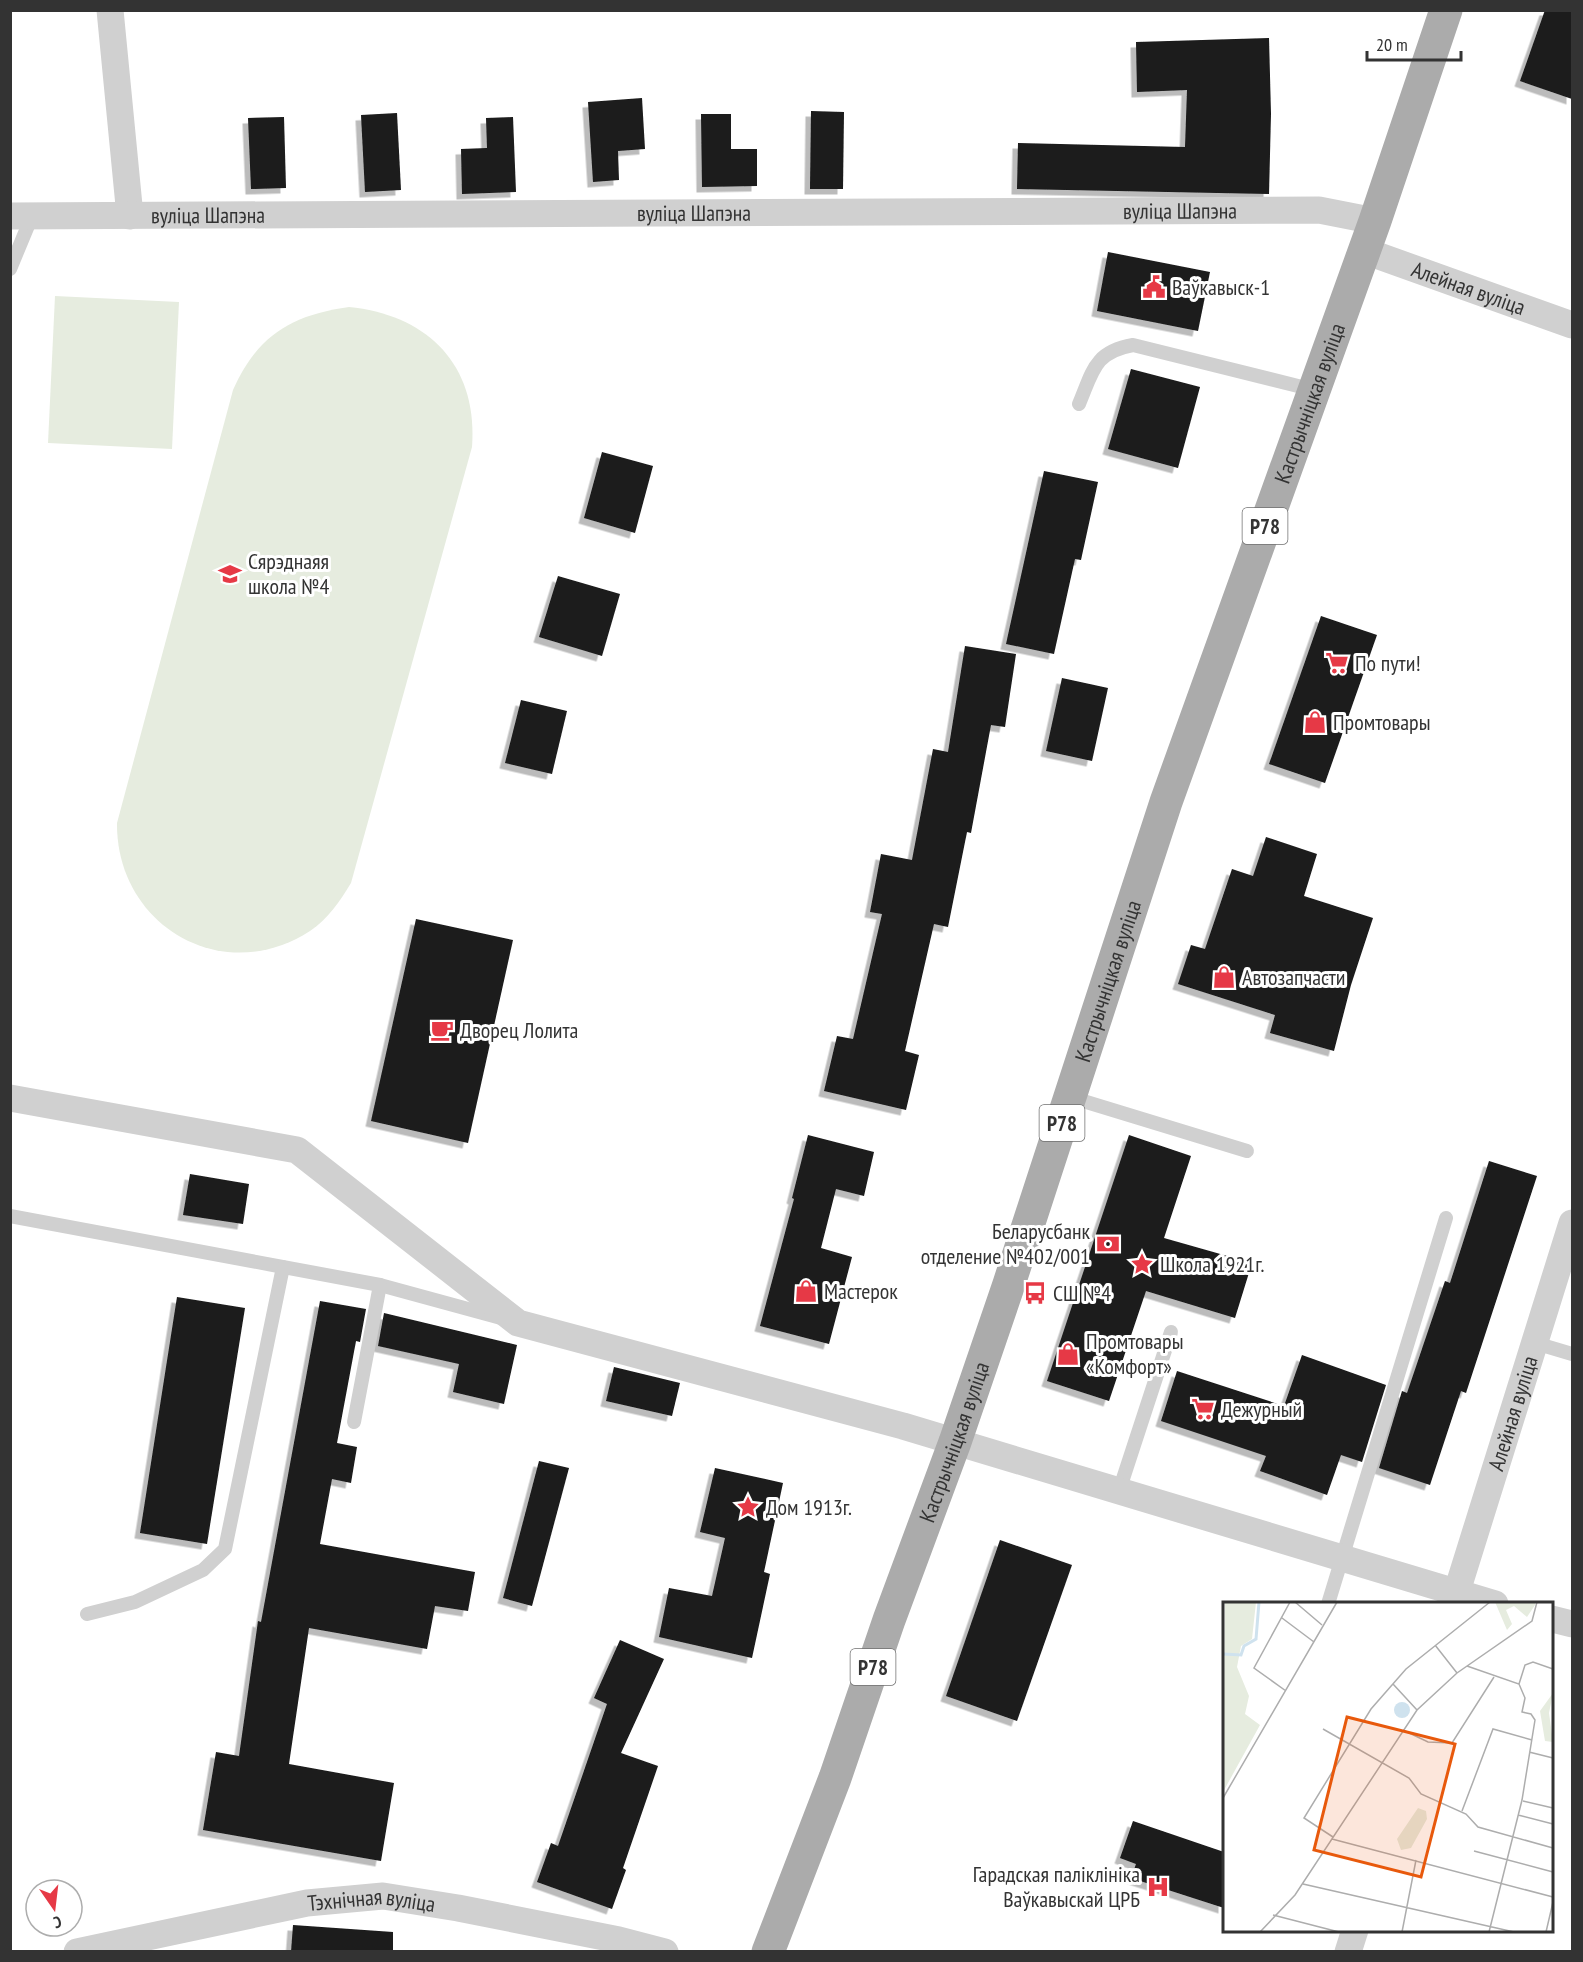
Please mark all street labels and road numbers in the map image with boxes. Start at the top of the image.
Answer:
street label: вуліца Шапэна [1123,196,1237,225]
street label: вуліца Шапэна [637,199,751,227]
street label: вуліца Шапэна [151,201,265,229]
street label: Алейная вуліца [1408,255,1529,321]
street label: Кастрычніцкая вуліца [1268,319,1351,487]
road number: Р78 [1242,508,1288,544]
street label: Кастрычніцкая вуліца [1068,897,1147,1065]
road number: Р78 [1040,1105,1084,1141]
street label: Алейная вуліца [1482,1352,1544,1474]
street label: Кастрычніцкая вуліца [913,1358,995,1526]
road number: Р78 [850,1649,896,1685]
street label: Тэхнічная вуліца [306,1882,437,1918]

